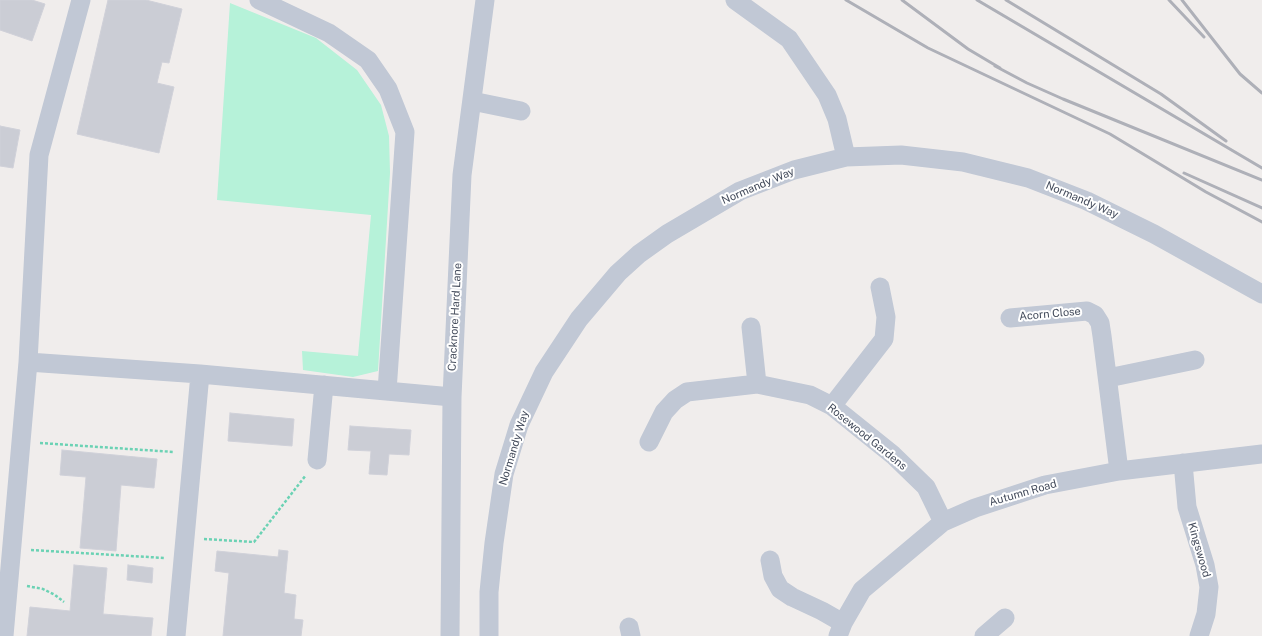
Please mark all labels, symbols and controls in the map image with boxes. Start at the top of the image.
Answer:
street label: Normandy Way [720,165,796,207]
street label: Normandy Way [1044,179,1120,221]
street label: Cracknore Hard Lane [446,263,464,371]
street label: Acorn Close [1019,305,1081,323]
street label: Rosewood Gardens [825,401,909,473]
street label: Normandy Way [496,409,532,487]
street label: Autumn Road [988,477,1058,509]
street label: Kingswood [1185,521,1213,579]

